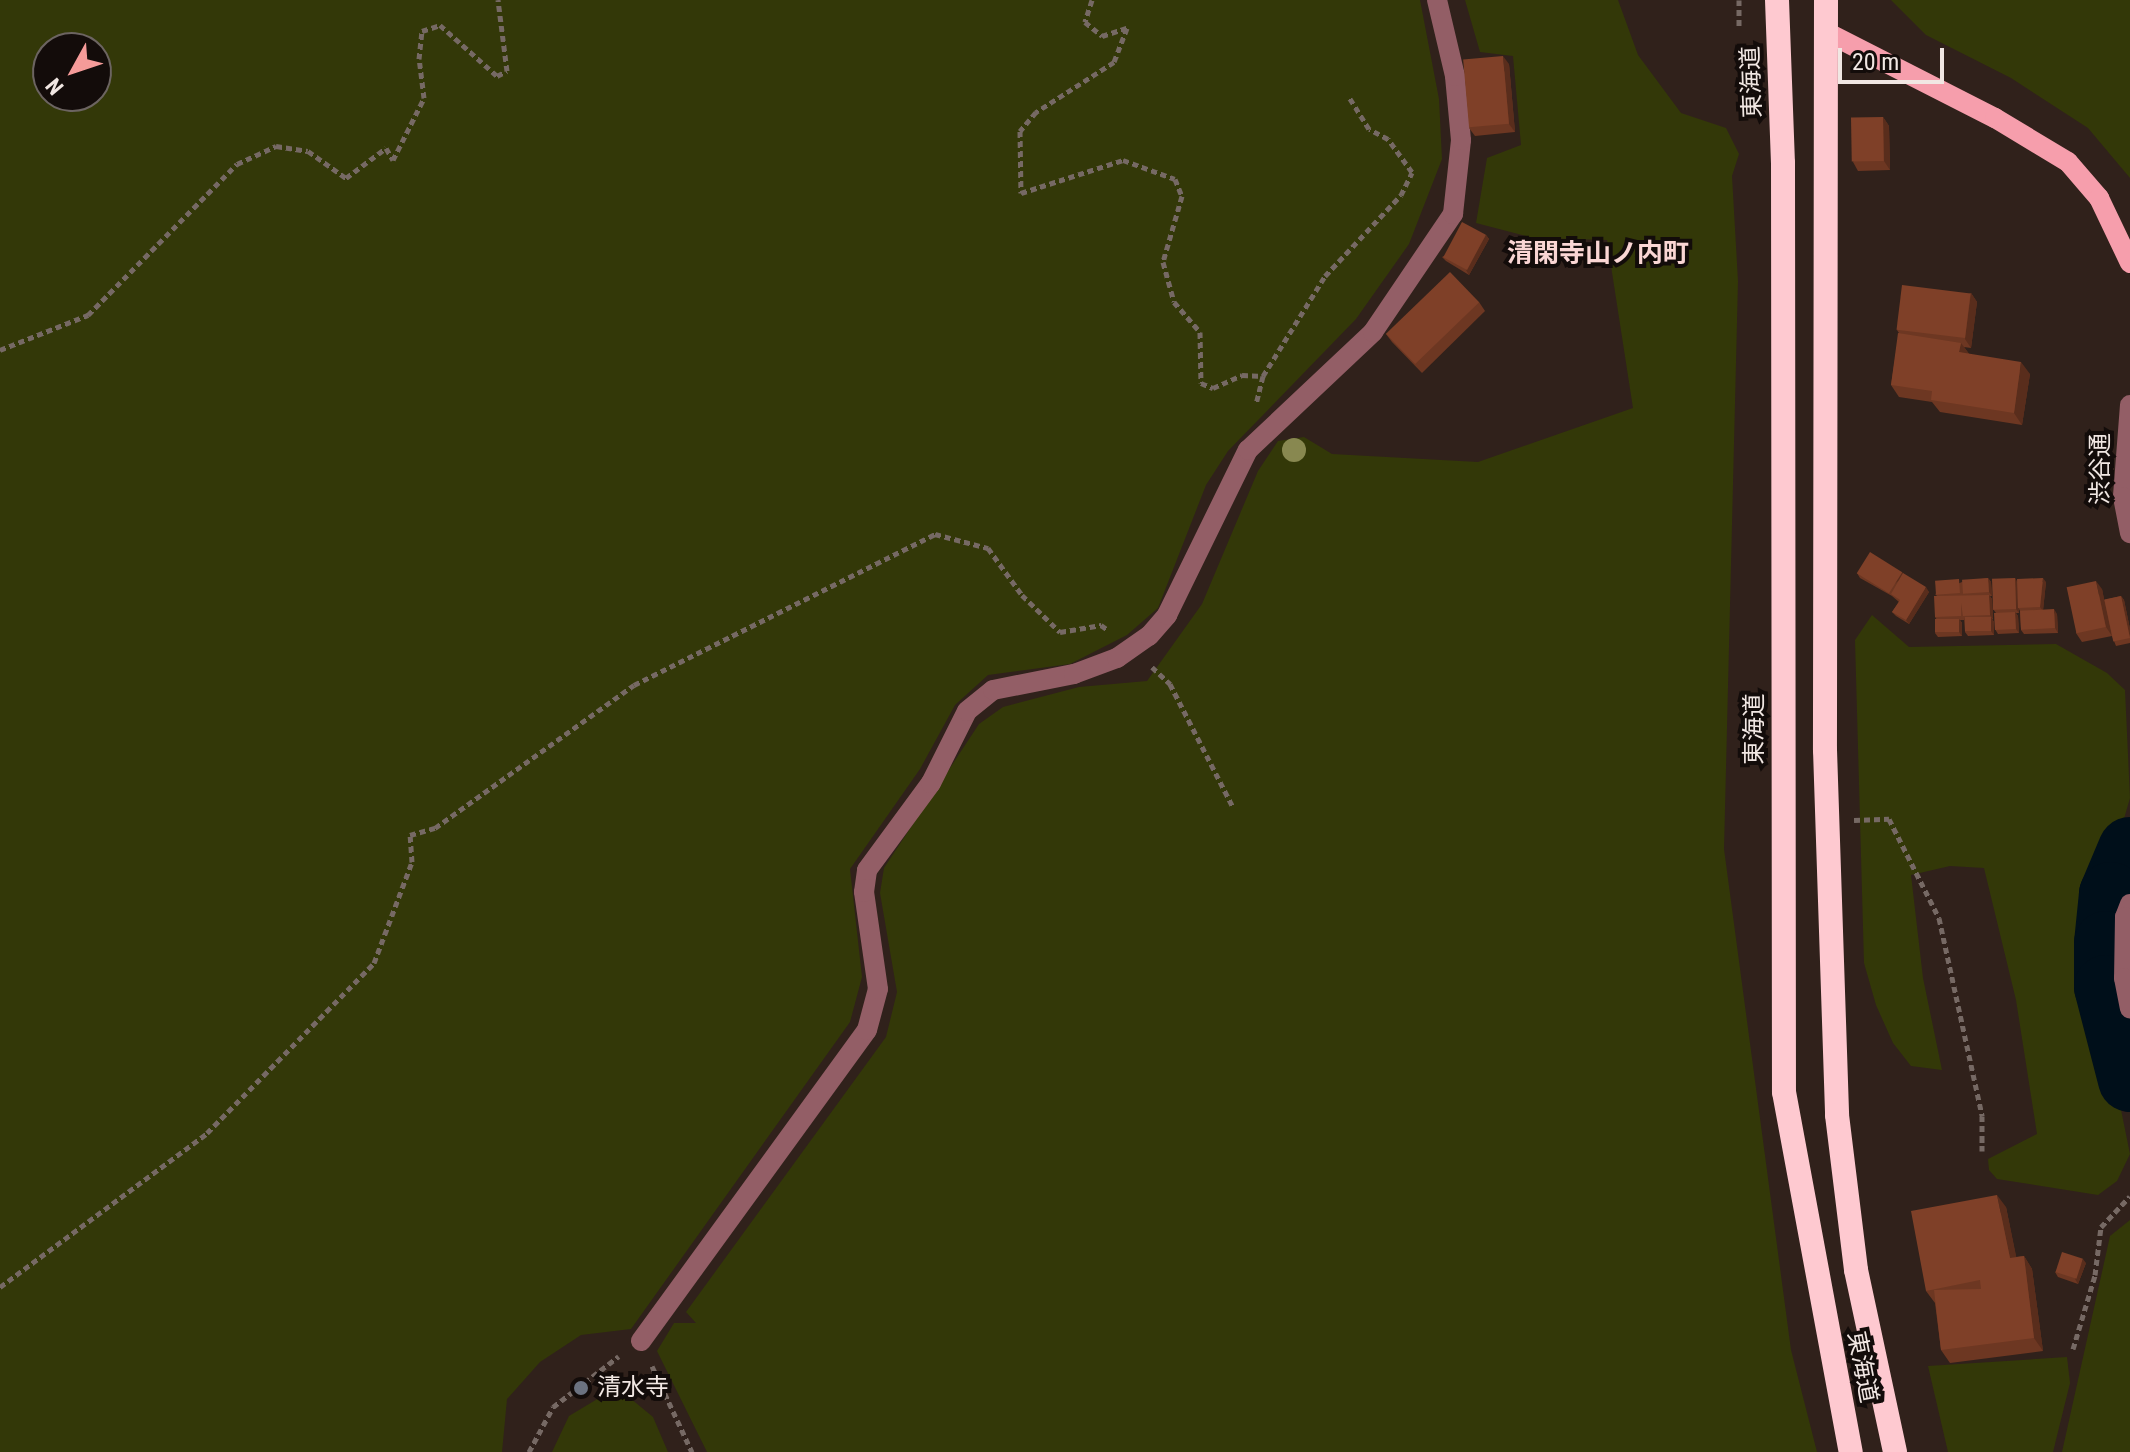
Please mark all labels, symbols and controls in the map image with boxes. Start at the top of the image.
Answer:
north arrow [32,32,112,112]
scale bar [1842,32,1948,82]
street label: 東海道 [1736,46,1768,118]
text: 20 m [1852,48,1899,76]
text: N [41,73,69,100]
district label: 清閑寺山ノ内町 [1507,238,1689,270]
street label: 渋谷通 [2087,433,2115,505]
street label: 東海道 [1741,693,1769,765]
street label: 東海道 [1841,1329,1883,1405]
place label: 清水寺 [597,1374,669,1402]
marker: 清水寺 [572,1379,590,1397]

